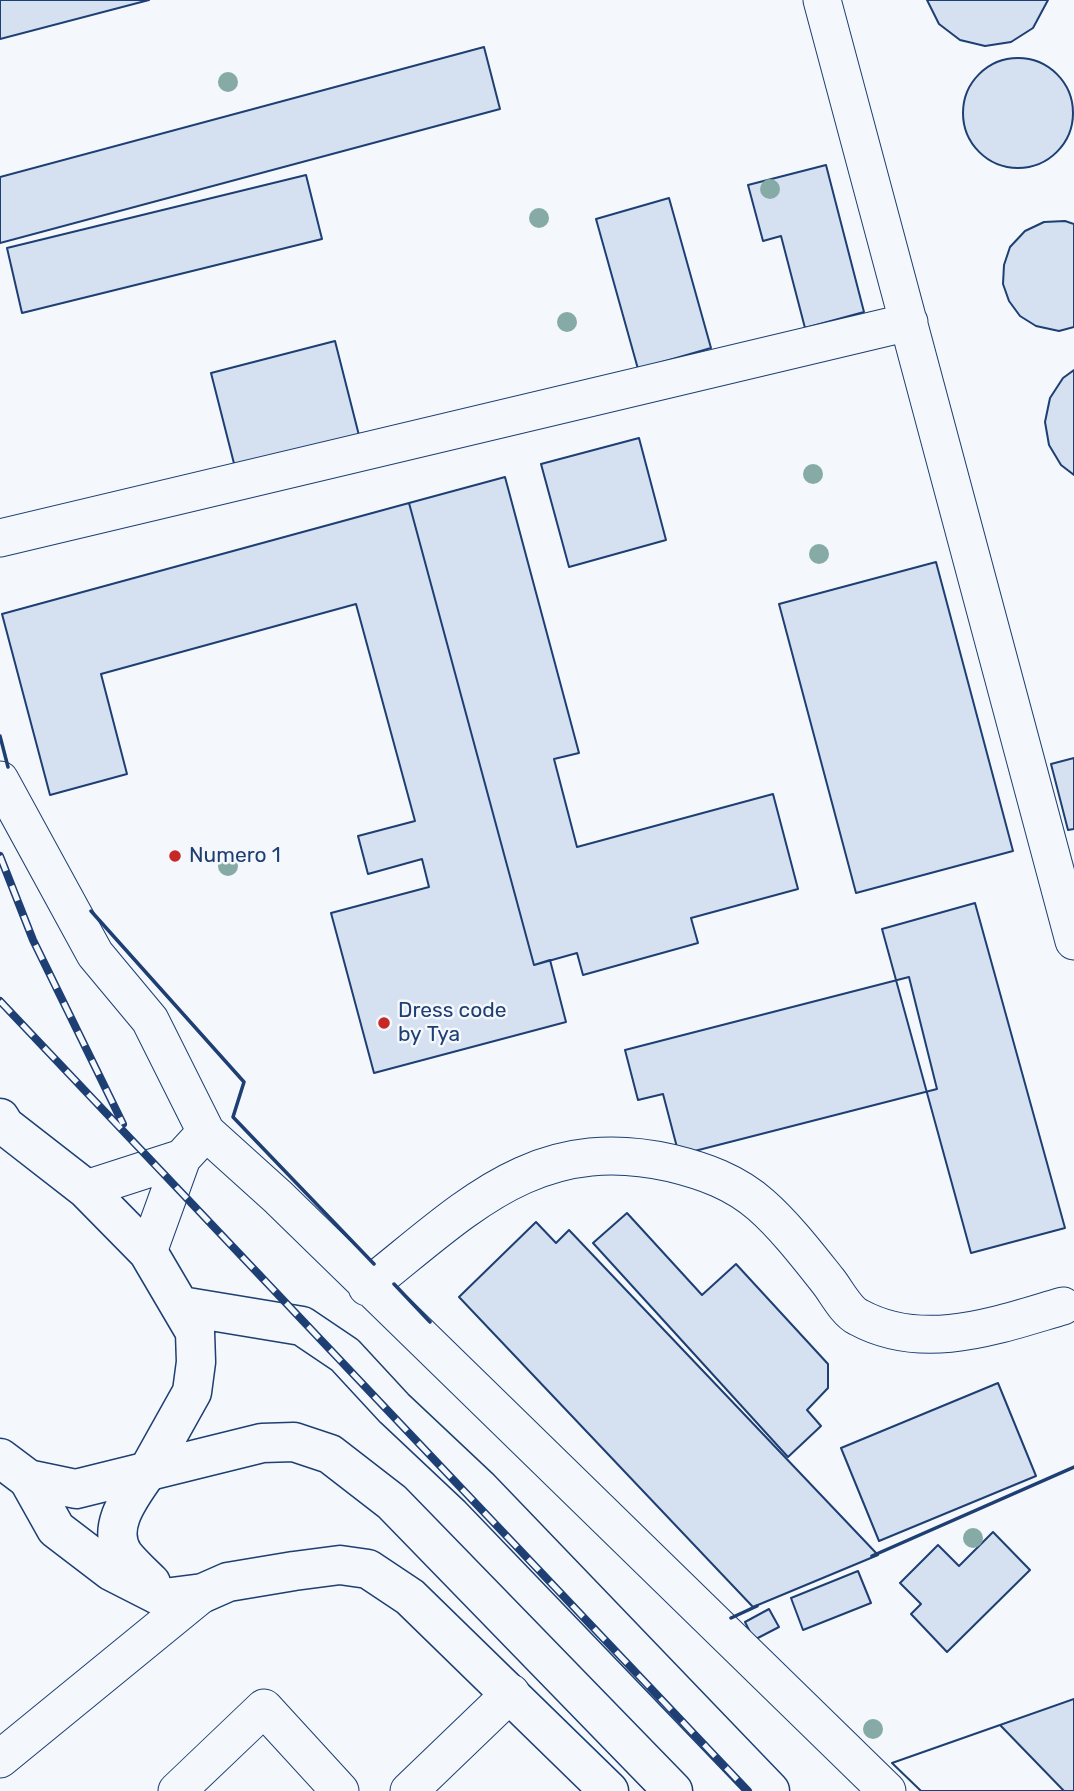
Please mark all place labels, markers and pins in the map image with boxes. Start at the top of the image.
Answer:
place label: Numero 1 [189,843,281,869]
marker: Numero 1 [167,848,183,864]
place label: Dress code by Tya [398,998,506,1048]
marker: Dress code by Tya [376,1015,392,1031]

